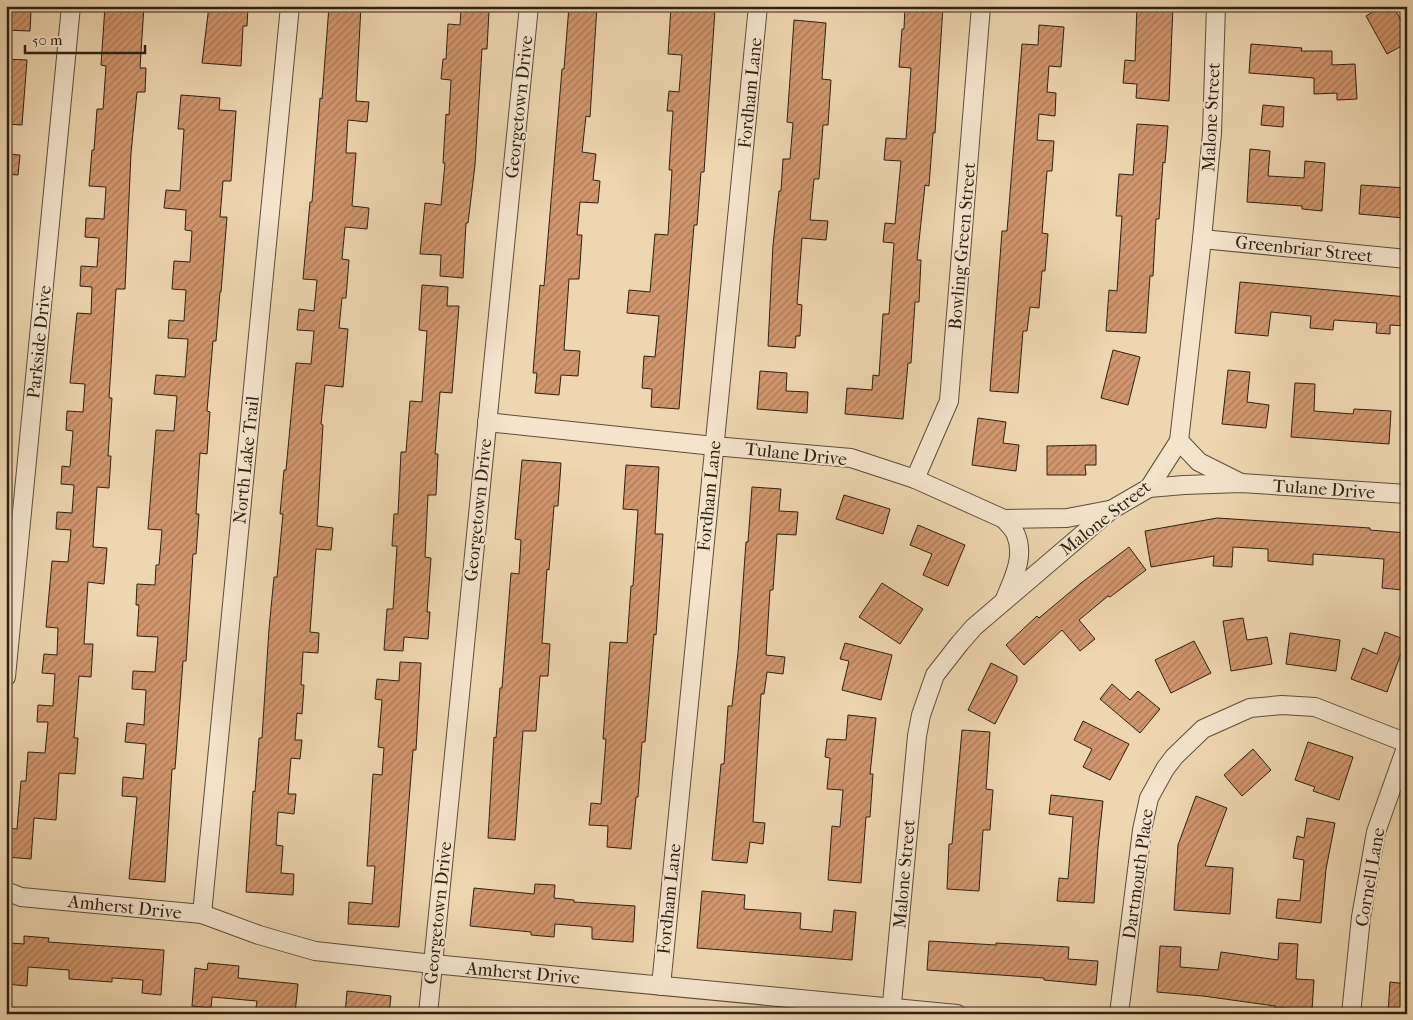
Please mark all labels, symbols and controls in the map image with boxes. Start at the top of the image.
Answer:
scale bar [25,22,145,54]
text: 50 m [32,31,63,49]
street label: Georgetown Drive [502,34,537,180]
street label: Fordham Lane [734,36,767,150]
street label: Malone Street [1198,61,1225,172]
street label: Bowling Green Street [945,161,980,331]
street label: Greenbriar Street [1234,232,1374,267]
street label: Parkside Drive [23,284,56,400]
street label: North Lake Trail [229,395,264,525]
street label: Georgetown Drive [461,437,496,583]
street label: Fordham Lane [693,439,726,553]
street label: Tulane Drive [744,439,848,470]
street label: Tulane Drive [1272,475,1376,504]
street label: Malone Street [1056,476,1155,560]
street label: Dartmouth Place [1119,807,1158,941]
street label: Malone Street [889,818,920,929]
street label: Cornell Lane [1351,826,1390,928]
street label: Georgetown Drive [421,840,456,986]
street label: Fordham Lane [653,842,686,956]
street label: Amherst Drive [66,891,183,924]
street label: Amherst Drive [464,958,581,989]

